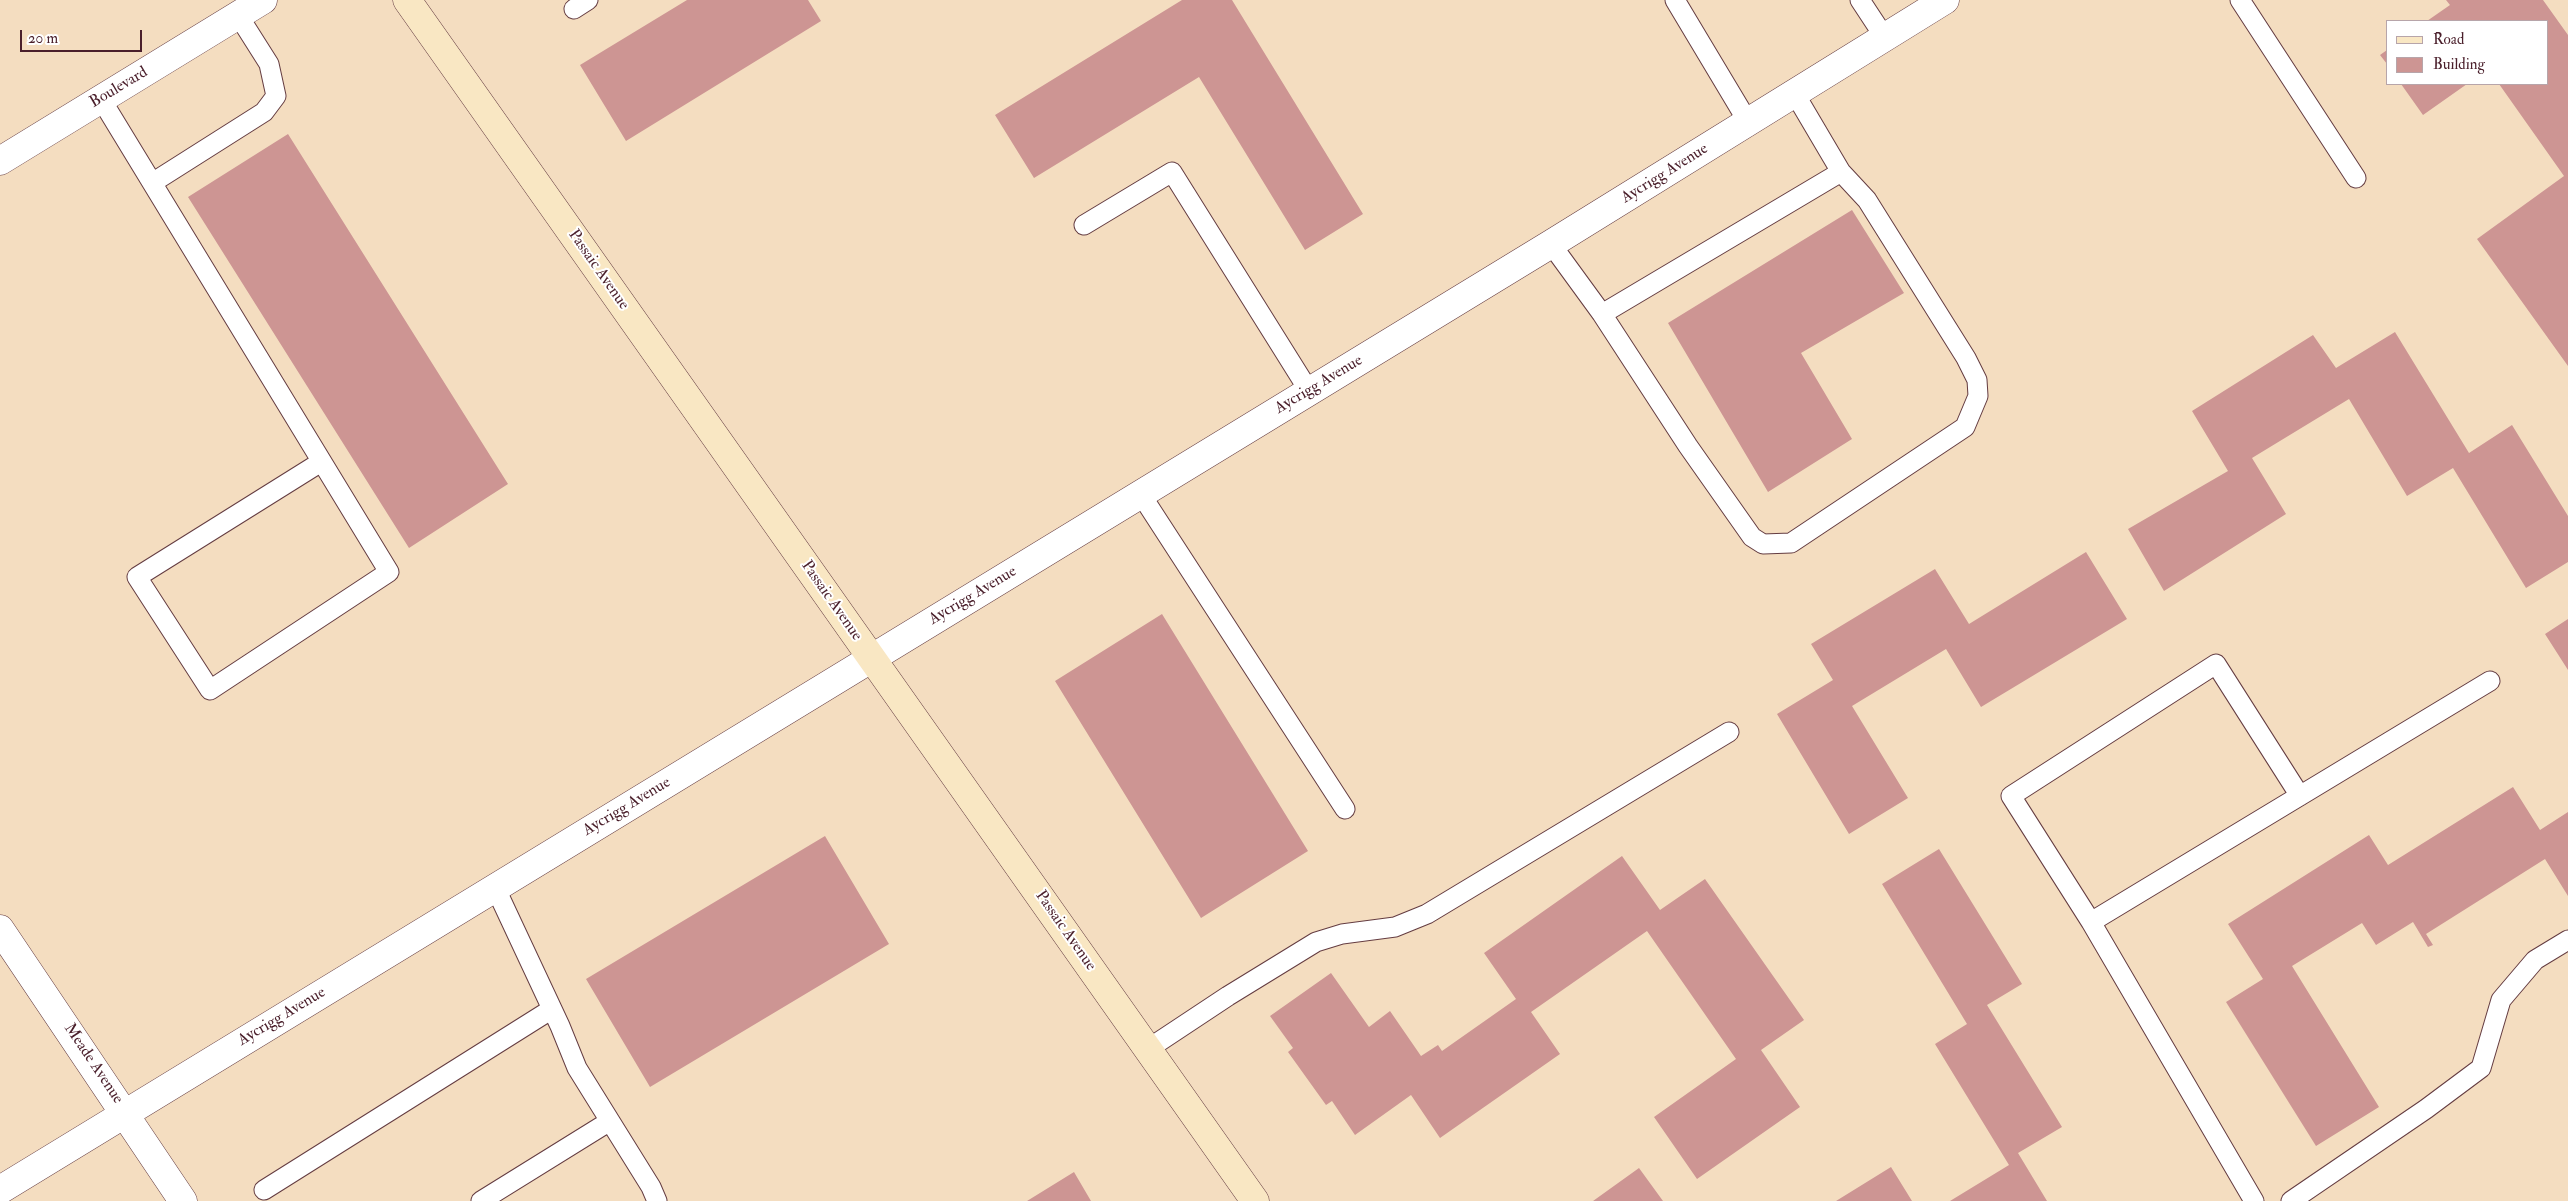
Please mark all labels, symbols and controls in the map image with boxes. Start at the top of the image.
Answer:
scale bar [22,20,145,52]
legend [2386,20,2548,85]
text: 20 m [28,29,58,48]
text: Road [2433,30,2464,49]
text: Building [2433,55,2485,74]
street label: Boulevard [86,63,152,113]
street label: Aycrigg Avenue [1618,140,1712,208]
street label: Passaic Avenue [563,226,633,314]
street label: Aycrigg Avenue [1272,351,1366,419]
street label: Passaic Avenue [796,557,866,645]
street label: Aycrigg Avenue [926,562,1020,630]
street label: Aycrigg Avenue [580,773,674,841]
street label: Passaic Avenue [1030,887,1100,975]
street label: Aycrigg Avenue [235,983,329,1051]
street label: Meade Avenue [59,1020,127,1108]

